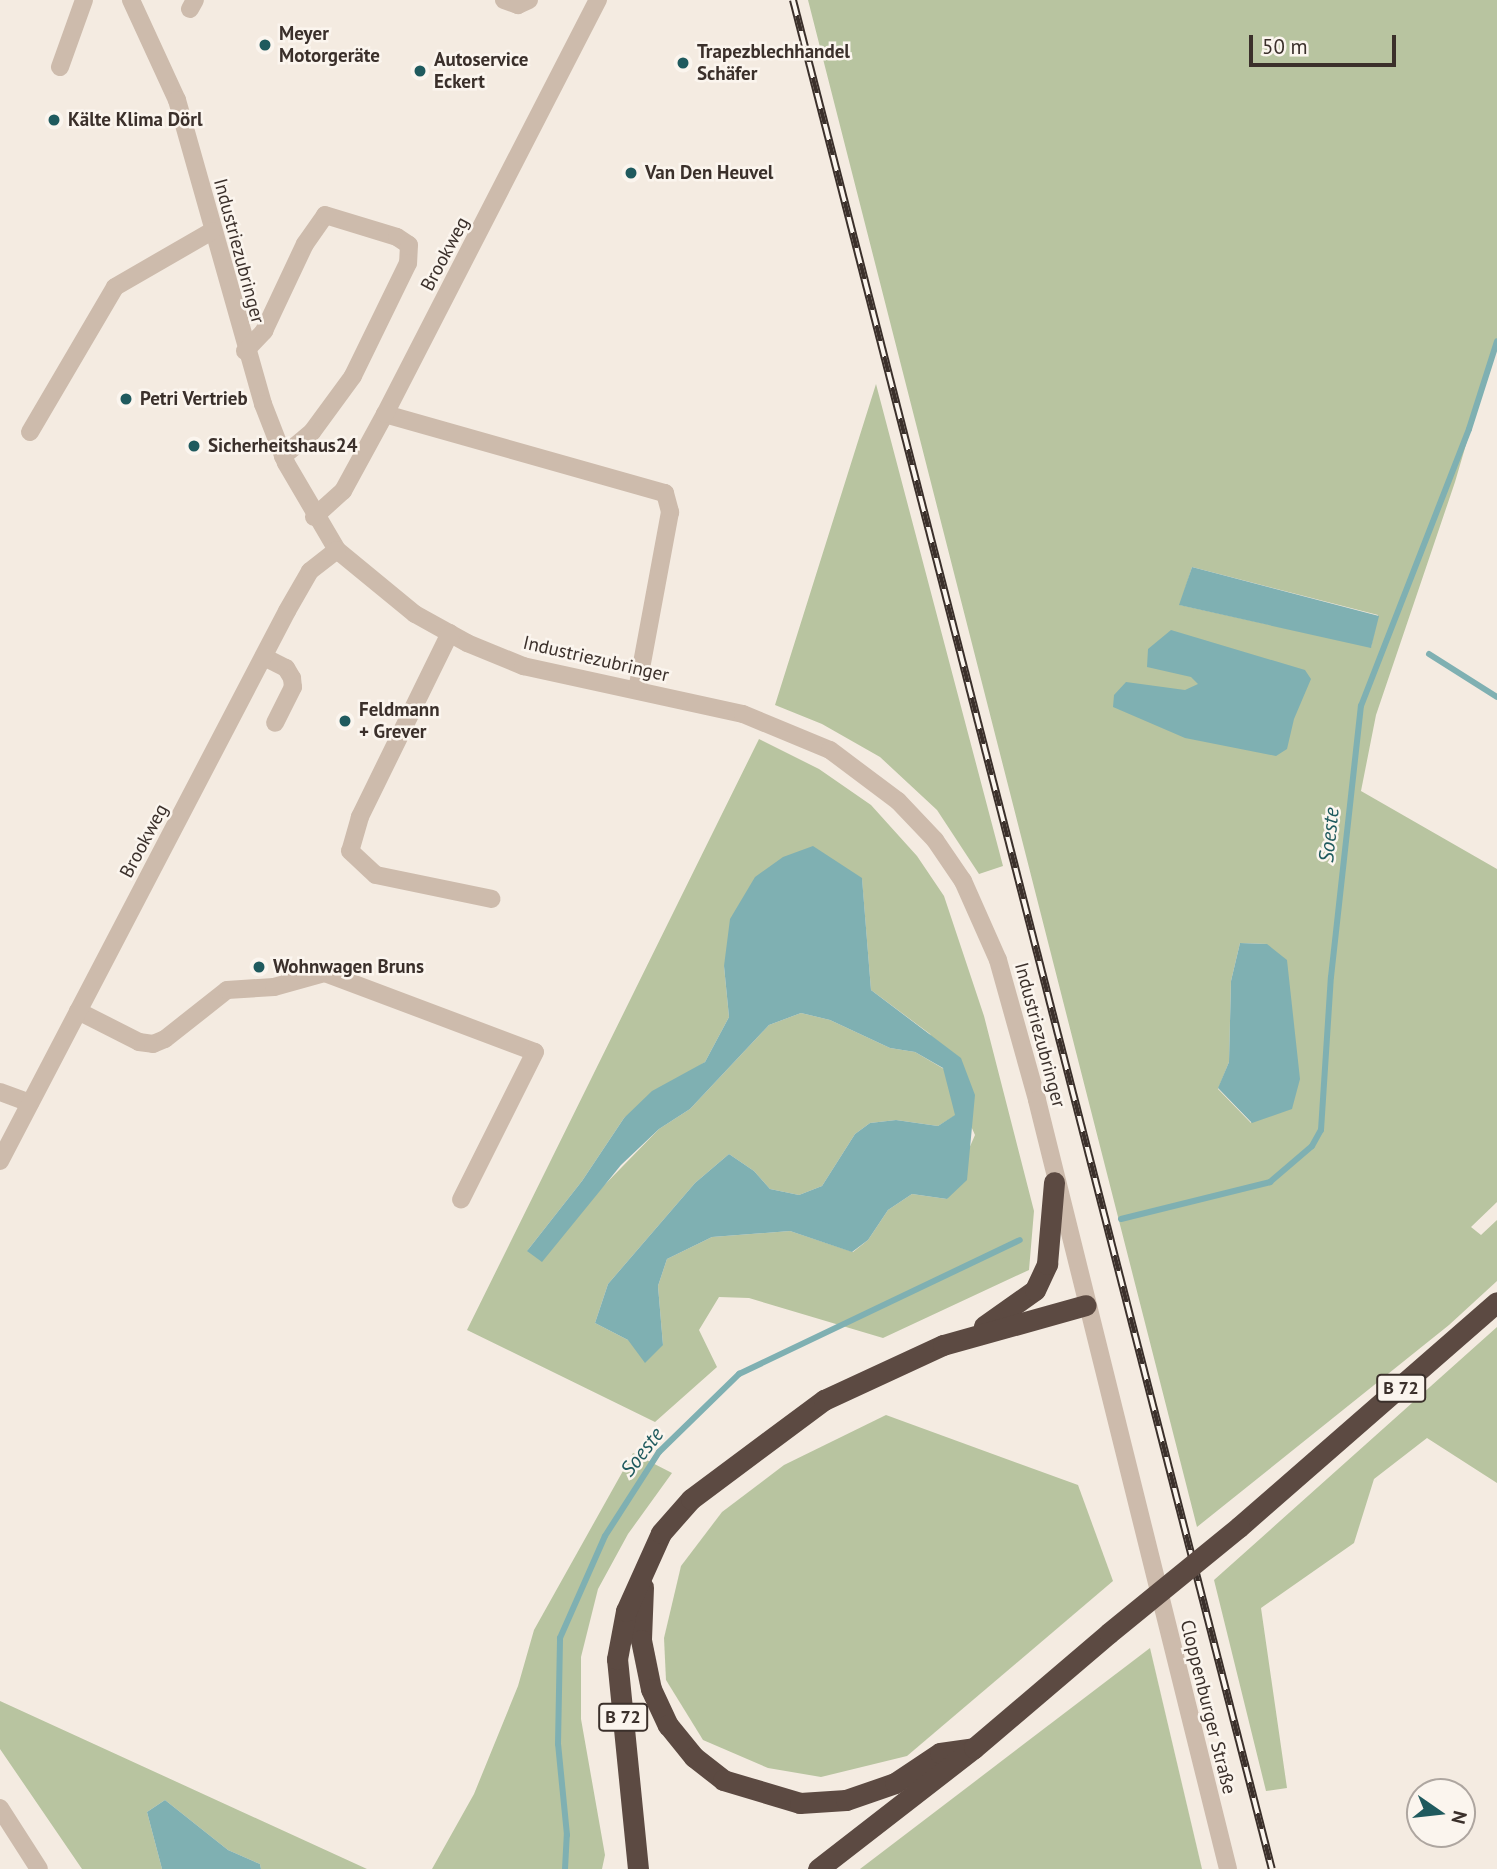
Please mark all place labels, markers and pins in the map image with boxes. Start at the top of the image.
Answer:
place label: Meyer Motorgeräte [279,23,380,67]
marker: Meyer Motorgeräte [257,37,273,53]
place label: Trapezblechhandel Schäfer [697,41,850,85]
place label: Autoservice Eckert [434,49,529,93]
marker: Trapezblechhandel Schäfer [675,55,691,71]
marker: Autoservice Eckert [412,63,428,79]
place label: Kälte Klima Dörl [68,109,203,131]
marker: Kälte Klima Dörl [46,112,62,128]
place label: Van Den Heuvel [645,162,773,184]
marker: Van Den Heuvel [623,165,639,181]
place label: Petri Vertrieb [140,388,248,410]
marker: Petri Vertrieb [118,391,134,407]
place label: Sicherheitshaus24 [208,435,357,457]
marker: Sicherheitshaus24 [186,438,202,454]
place label: Feldmann + Grever [359,699,440,743]
marker: Feldmann + Grever [337,713,353,729]
place label: Wohnwagen Bruns [273,956,424,978]
marker: Wohnwagen Bruns [251,959,267,975]

